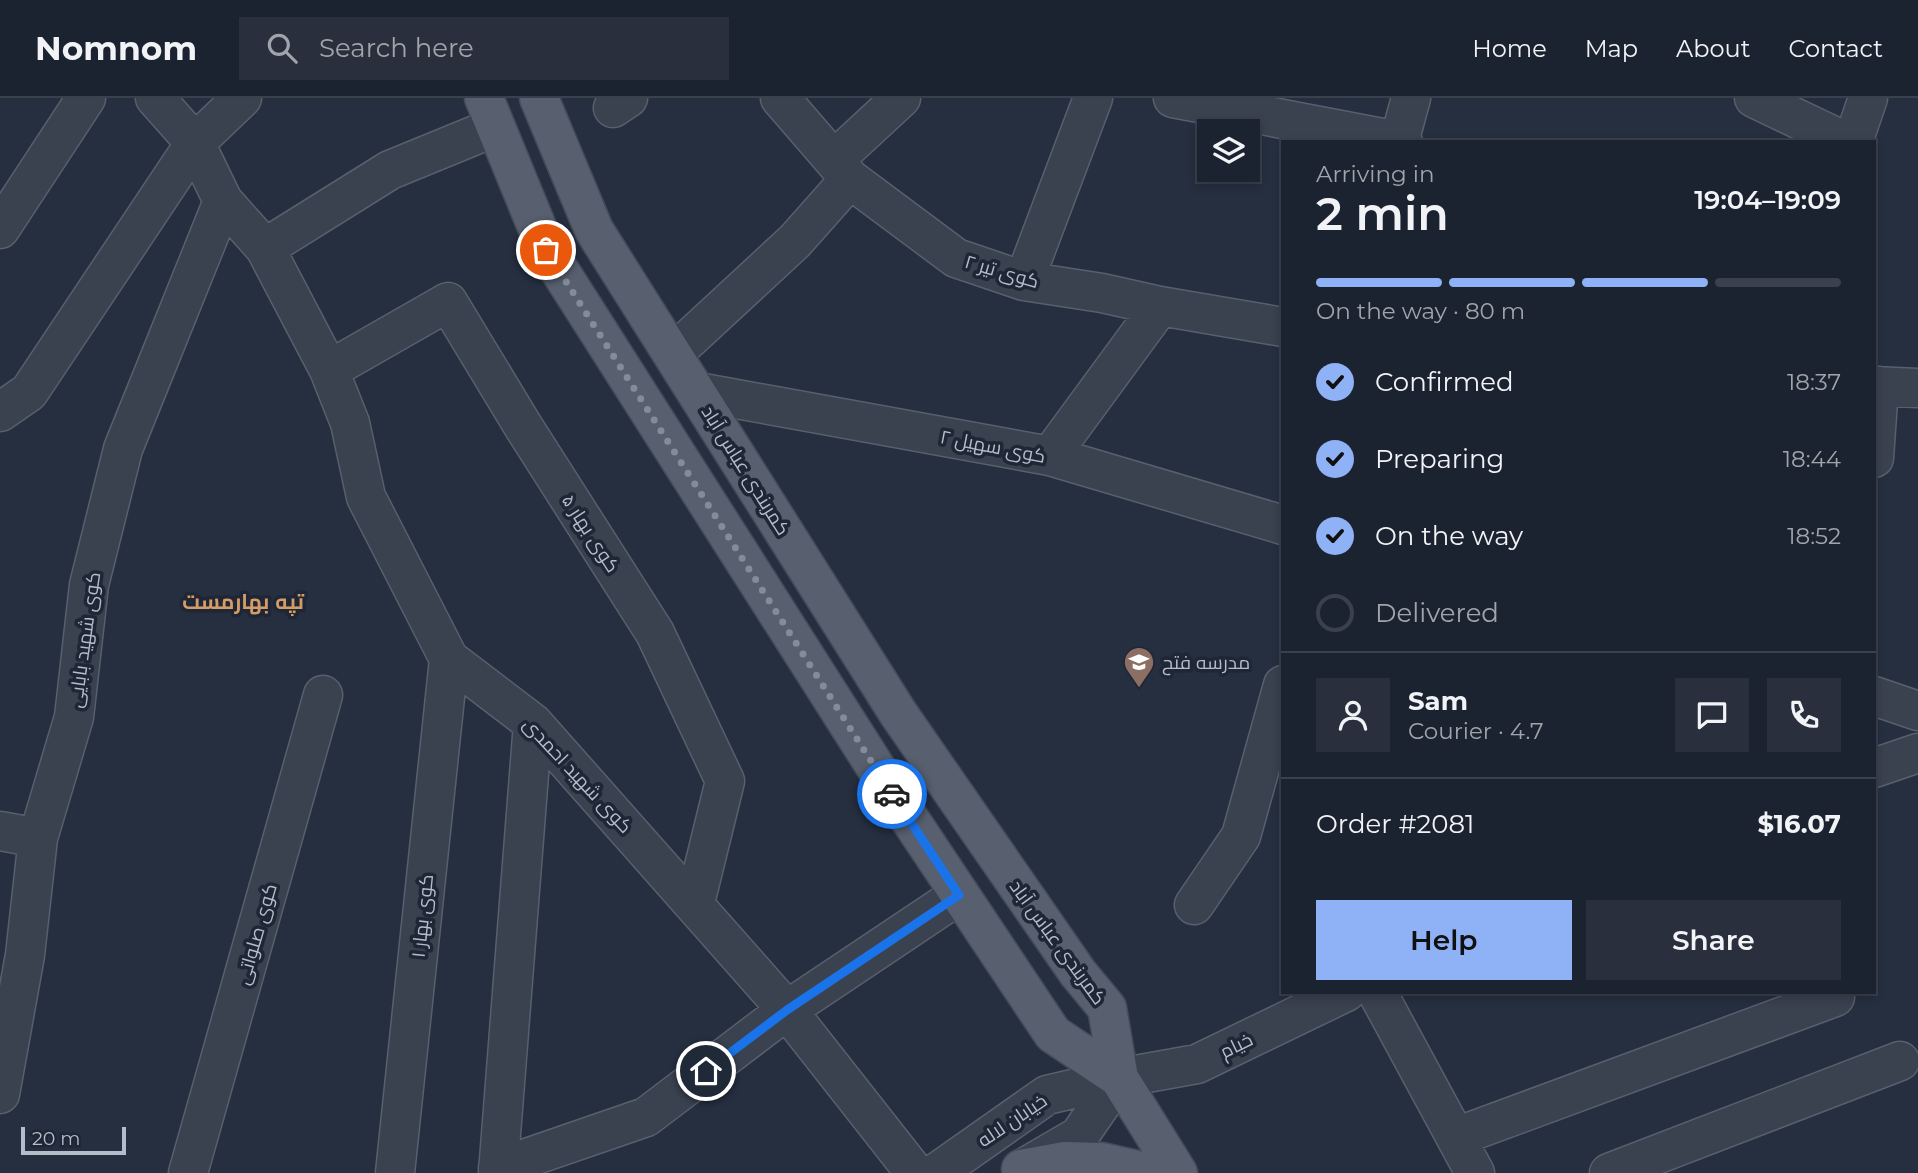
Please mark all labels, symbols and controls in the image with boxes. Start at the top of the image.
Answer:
search box [239,17,729,80]
text: Nomnom [35,28,197,68]
icon: search [263,29,301,67]
text: Search here [319,32,474,64]
text: Home [1472,34,1547,63]
text: Map [1585,34,1638,63]
text: About [1676,34,1750,63]
text: Contact [1788,34,1883,63]
map controls [1197,119,1260,182]
button: layers [1197,119,1260,182]
text: Arriving in [1316,160,1435,188]
text: 19:04–19:09 [1694,184,1841,216]
text: 2 min [1316,185,1449,242]
pin [516,220,576,280]
icon: bag [527,231,565,269]
street label: کوی تیر ۲ [962,250,1042,293]
text: On the way · 80 m [1316,297,1525,325]
icon: check [1316,363,1354,401]
text: Confirmed [1375,366,1514,398]
text: 18:37 [1787,368,1841,396]
street label: کمربندی عباس آباد [696,401,795,539]
street label: کوی سهیل ۲ [938,425,1048,468]
icon: check [1316,440,1354,478]
text: Preparing [1375,443,1504,475]
text: 18:44 [1783,445,1841,473]
street label: کوی بهار ۵ [557,490,624,577]
icon: check [1316,517,1354,555]
text: On the way [1375,520,1523,552]
text: 18:52 [1787,522,1841,550]
street label: کوی شهید بابایی [64,571,105,710]
district label: تپه بهارمست [182,589,305,616]
text: Delivered [1375,597,1499,629]
school or university icon: مدرسه فتح [1122,645,1156,689]
place label: مدرسه فتح [1162,651,1250,676]
button: person [1316,678,1390,752]
button: chat [1675,678,1749,752]
button: phone [1767,678,1841,752]
text: Sam [1408,685,1468,717]
street label: کوی شهید احمدی [518,713,637,838]
text: Courier · 4.7 [1408,717,1544,745]
courier [857,759,927,829]
icon: car [873,775,911,813]
text: Order #2081 [1316,808,1474,840]
text: $16.07 [1758,808,1841,840]
street label: کوی بهار ۱ [407,873,438,959]
street label: کمربندی عباس آباد [1005,875,1111,1009]
street label: کوی صلواتی [231,881,282,987]
button: Help [1316,900,1572,980]
button: Share [1586,900,1841,980]
street label: خیام [1216,1028,1257,1065]
pin [676,1041,736,1101]
icon: home [687,1052,725,1090]
street label: خیابان لاله [973,1089,1051,1152]
scale bar [21,1124,126,1156]
text: 20 m [32,1127,80,1150]

